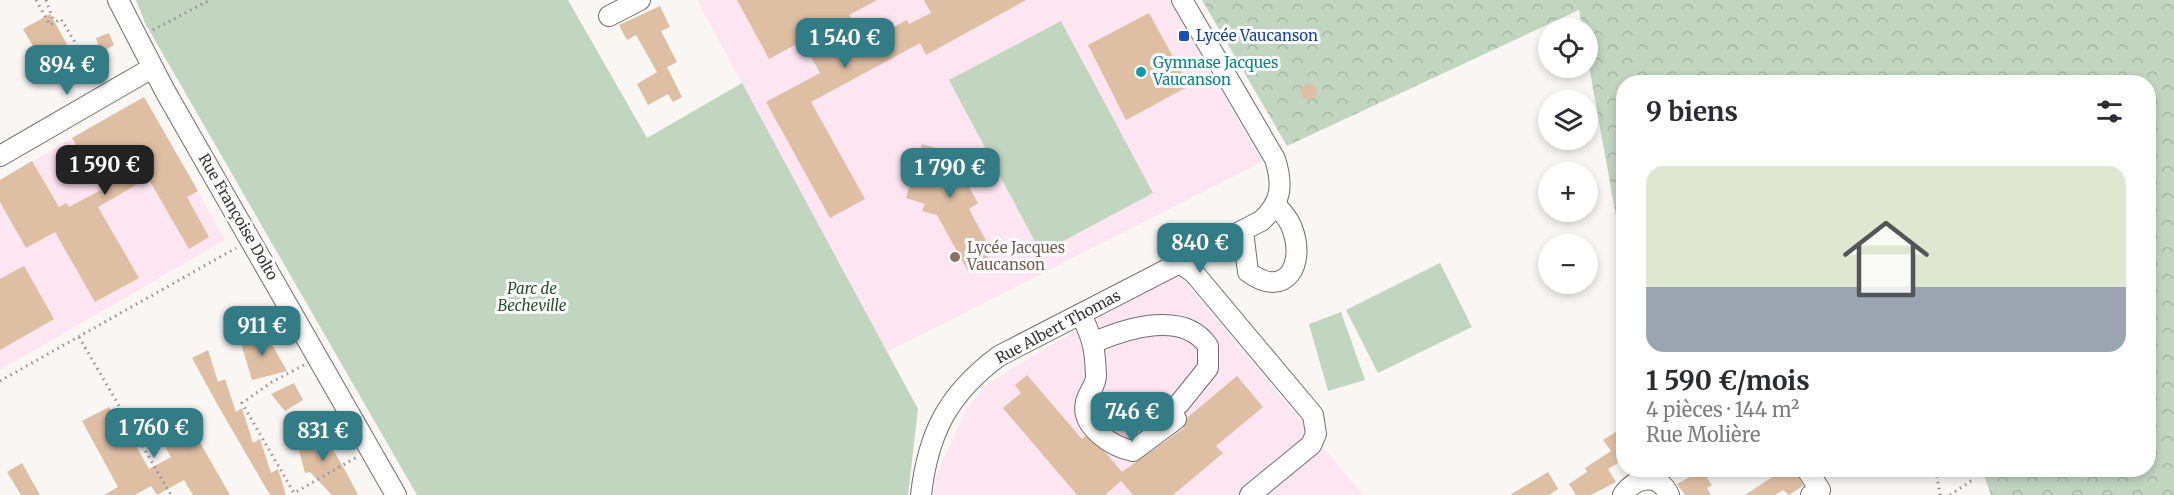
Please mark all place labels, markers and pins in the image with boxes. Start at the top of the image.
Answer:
pin: 1 540 € [790,18,900,69]
place label: Lycée Vaucanson [1196,26,1318,45]
marker: Lycée Vaucanson [1177,29,1191,43]
pin: 894 € [25,45,109,96]
place label: Gymnase Jacques Vaucanson [1152,53,1278,89]
marker: Gymnase Jacques Vaucanson [1134,65,1148,79]
pin: 1 590 € [50,145,160,196]
pin: 1 790 € [895,148,1005,199]
pin: 840 € [1158,223,1242,274]
place label: Lycée Jacques Vaucanson [966,238,1065,274]
marker: Lycée Jacques Vaucanson [948,250,962,264]
pin: 911 € [220,306,304,357]
pin: 746 € [1090,392,1174,443]
pin: 1 760 € [99,408,209,459]
pin: 831 € [281,411,365,462]

